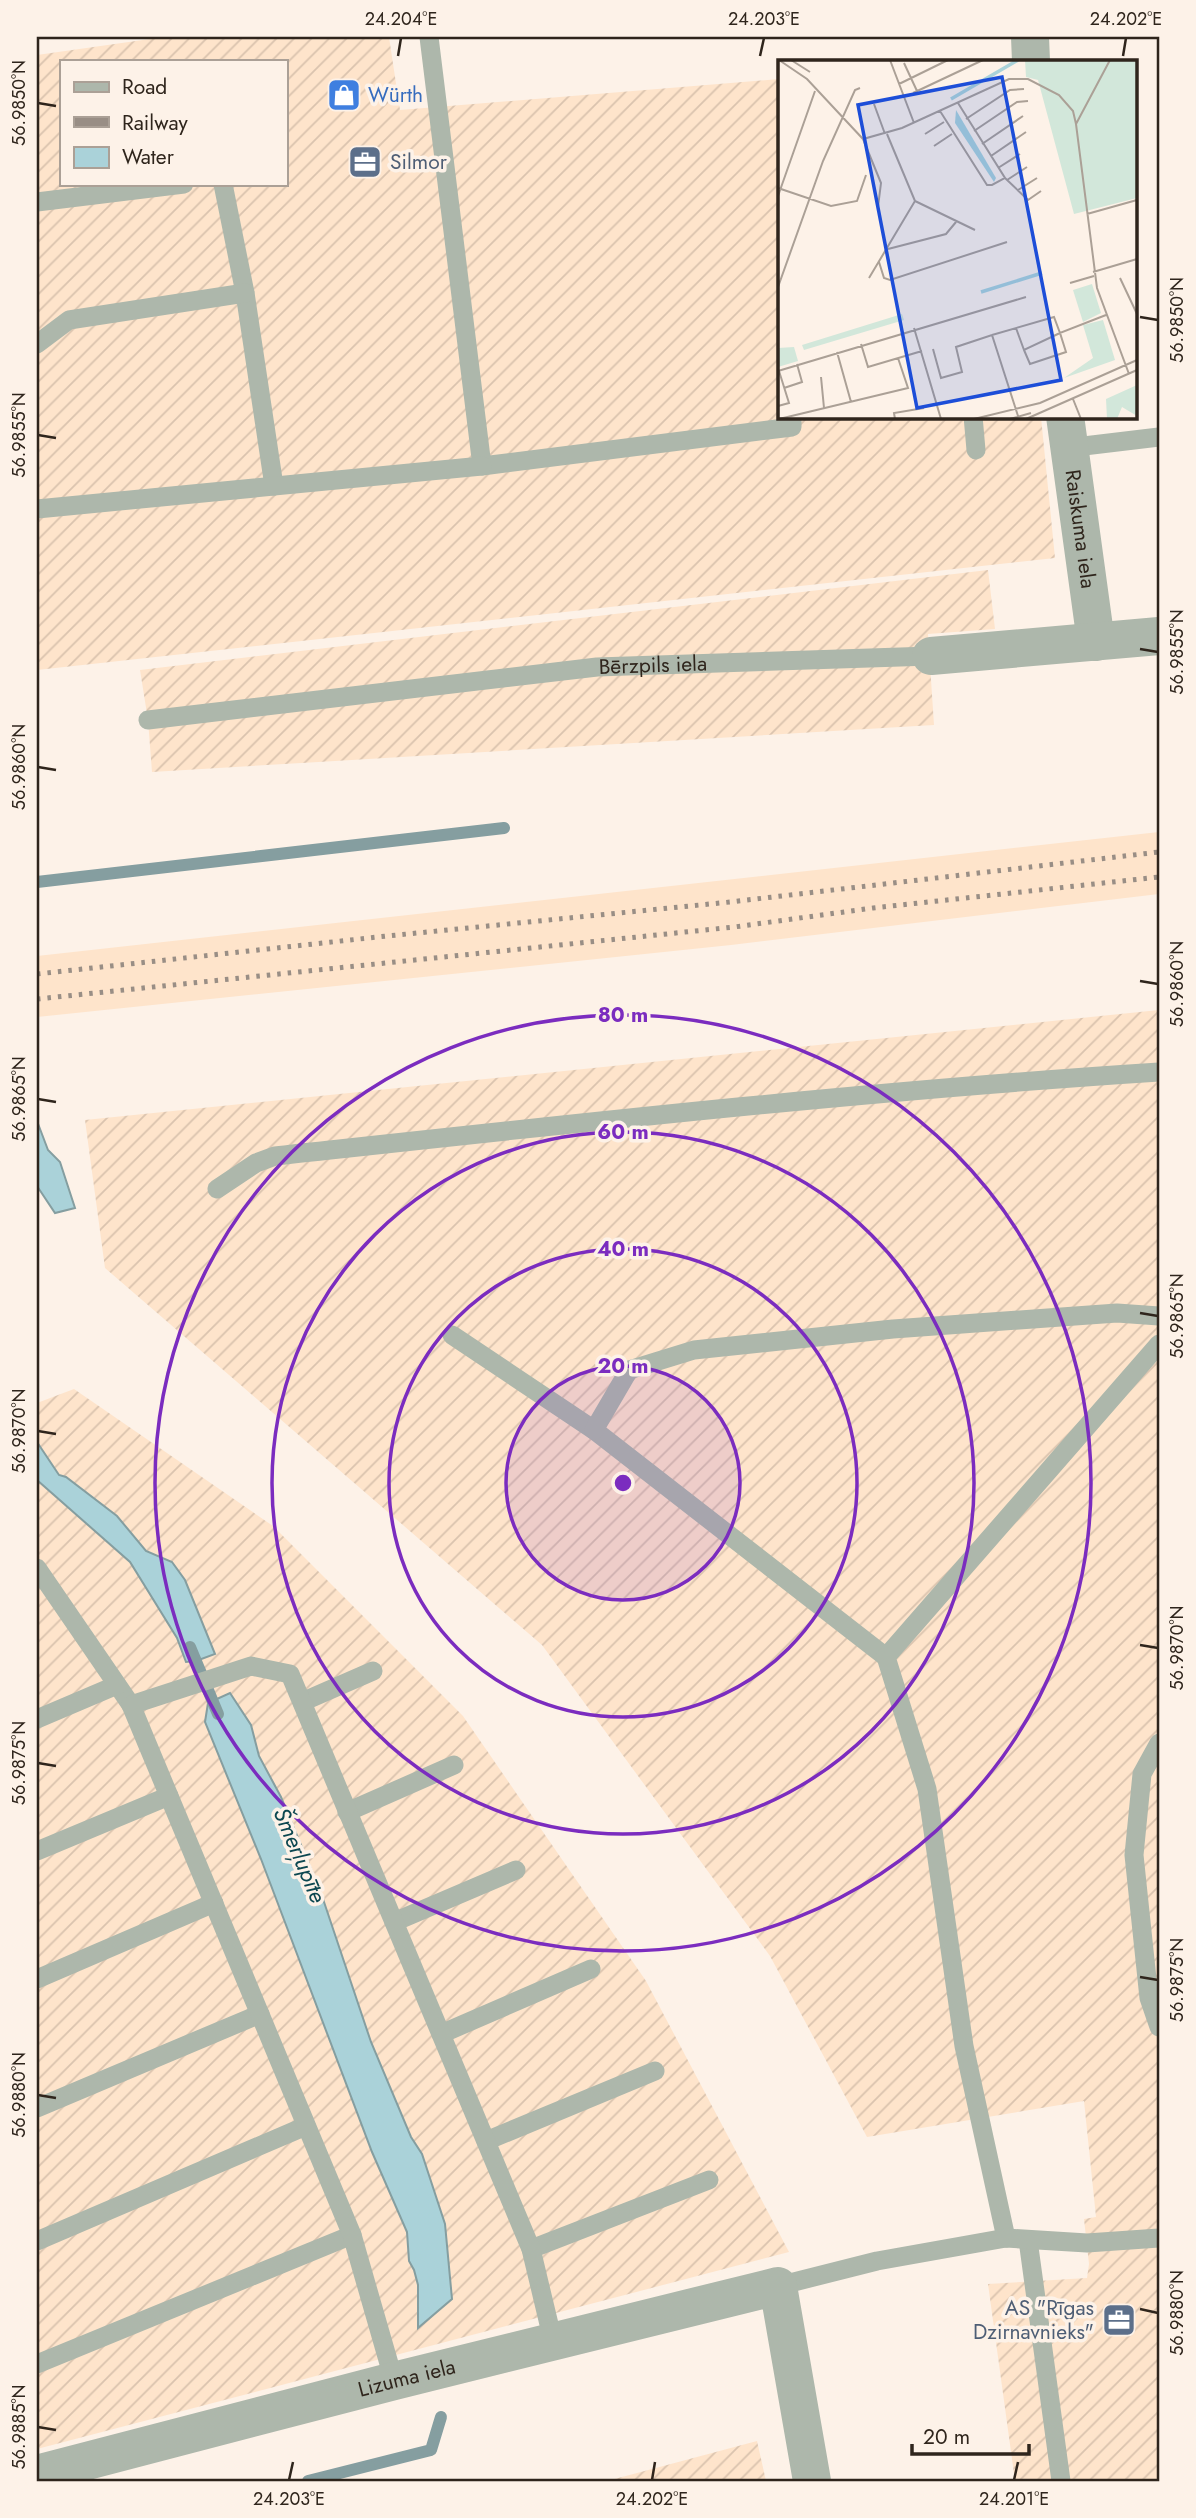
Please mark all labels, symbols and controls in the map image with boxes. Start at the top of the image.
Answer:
text: 24.204°E [365,6,437,32]
text: 24.203°E [728,6,800,32]
text: 24.202°E [1090,6,1162,32]
text: 56.9850°N [6,60,32,146]
legend [60,60,287,186]
inset map [778,60,1136,418]
text: Road [122,72,167,102]
shop icon: Würth [325,76,363,114]
place label: Würth [368,80,423,110]
text: Railway [122,108,188,138]
text: Water [122,142,175,172]
office icon: Silmor [346,143,384,181]
place label: Silmor [390,147,448,177]
text: 56.9850°N [1164,277,1190,363]
text: 56.9855°N [6,392,32,478]
street label: Raiskuma iela [1057,467,1104,590]
text: 56.9855°N [1164,609,1190,695]
street label: Bērzpils iela [598,648,708,682]
text: 56.9860°N [6,724,32,810]
text: 56.9860°N [1164,941,1190,1027]
text: 80 m [598,1000,648,1030]
text: 56.9865°N [6,1056,32,1142]
text: 60 m [597,1117,649,1147]
text: 40 m [597,1234,649,1264]
text: 56.9865°N [1164,1273,1190,1359]
text: 20 m [597,1351,649,1381]
text: 56.9870°N [6,1388,32,1474]
centre of rings [611,1471,635,1495]
text: 56.9870°N [1164,1605,1190,1691]
text: 56.9875°N [6,1721,32,1805]
water label: Šmerļupīte [265,1802,336,1909]
text: 56.9875°N [1164,1938,1190,2022]
text: 56.9880°N [6,2052,32,2138]
text: 56.9880°N [1164,2270,1190,2356]
place label: AS "Rīgas Dzirnavnieks" [973,2293,1094,2347]
office icon: AS "Rīgas Dzirnavnieks" [1100,2301,1138,2339]
street label: Lizuma iela [355,2351,459,2405]
text: 56.9885°N [6,2384,32,2470]
scale bar [912,2413,1030,2457]
text: 20 m [923,2422,970,2452]
text: 24.203°E [253,2486,325,2512]
text: 24.202°E [616,2486,688,2512]
text: 24.201°E [979,2486,1049,2512]

